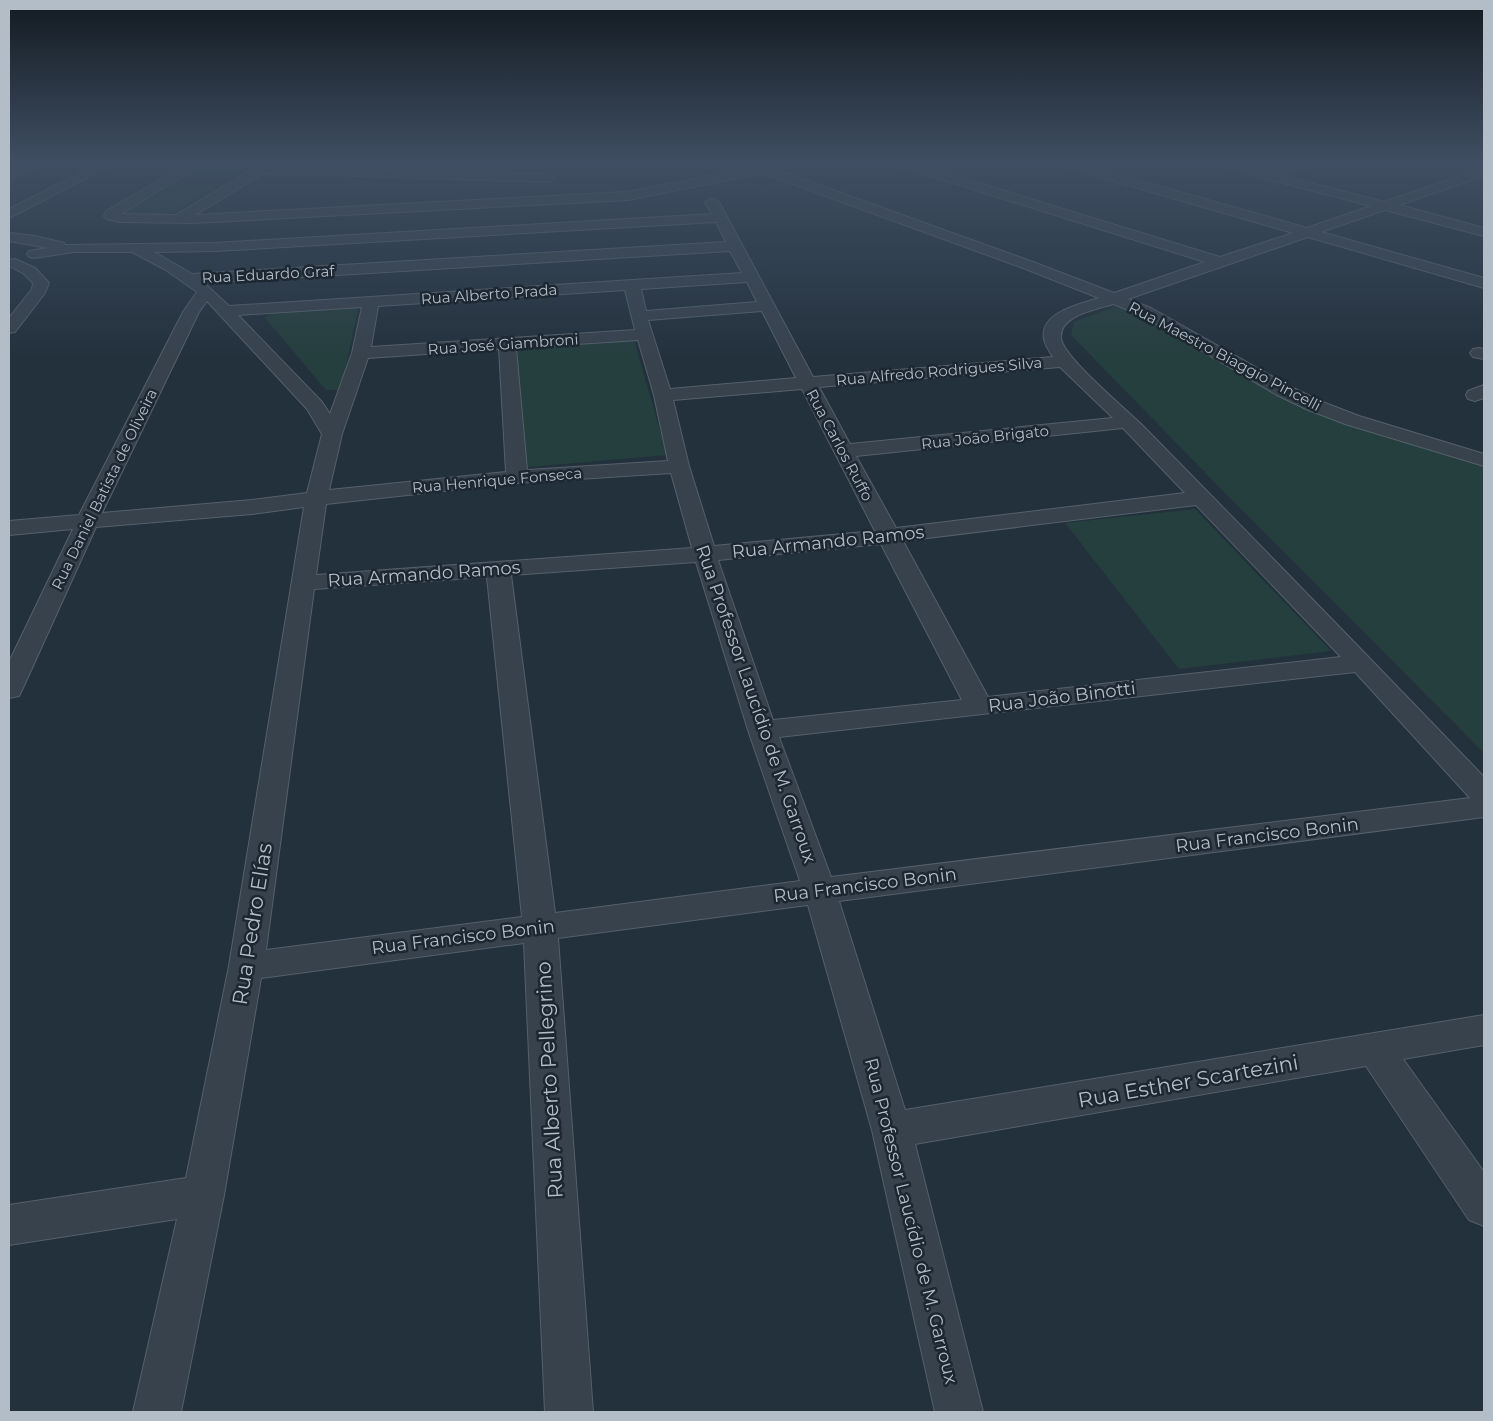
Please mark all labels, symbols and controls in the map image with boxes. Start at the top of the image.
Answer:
street label: Rua Eduardo Graf [201,261,336,287]
street label: Rua Alberto Prada [420,280,558,308]
street label: Rua Maestro Biaggio Pincelli [1126,297,1324,415]
street label: Rua José Giambroni [427,329,579,359]
street label: Rua Alfredo Rodrigues Silva [835,353,1043,389]
street label: Rua Daniel Batista de Oliveira [47,385,161,593]
street label: Rua Carlos Ruffo [802,386,878,504]
street label: Rua João Brigato [920,421,1050,453]
street label: Rua Henrique Fonseca [411,463,583,497]
street label: Rua Armando Ramos [731,521,925,563]
street label: Rua Professor Laucídio de M. Garroux [691,542,821,866]
street label: Rua Armando Ramos [327,556,521,592]
street label: Rua João Binotti [987,677,1137,717]
street label: Rua Francisco Bonin [1174,813,1360,857]
street label: Rua Pedro Elías [227,841,277,1007]
street label: Rua Francisco Bonin [772,863,958,907]
street label: Rua Francisco Bonin [370,915,556,959]
street label: Rua Alberto Pellegrino [530,961,568,1199]
street label: Rua Esther Scartezini [1076,1049,1300,1113]
street label: Rua Professor Laucídio de M. Garroux [860,1056,962,1387]

